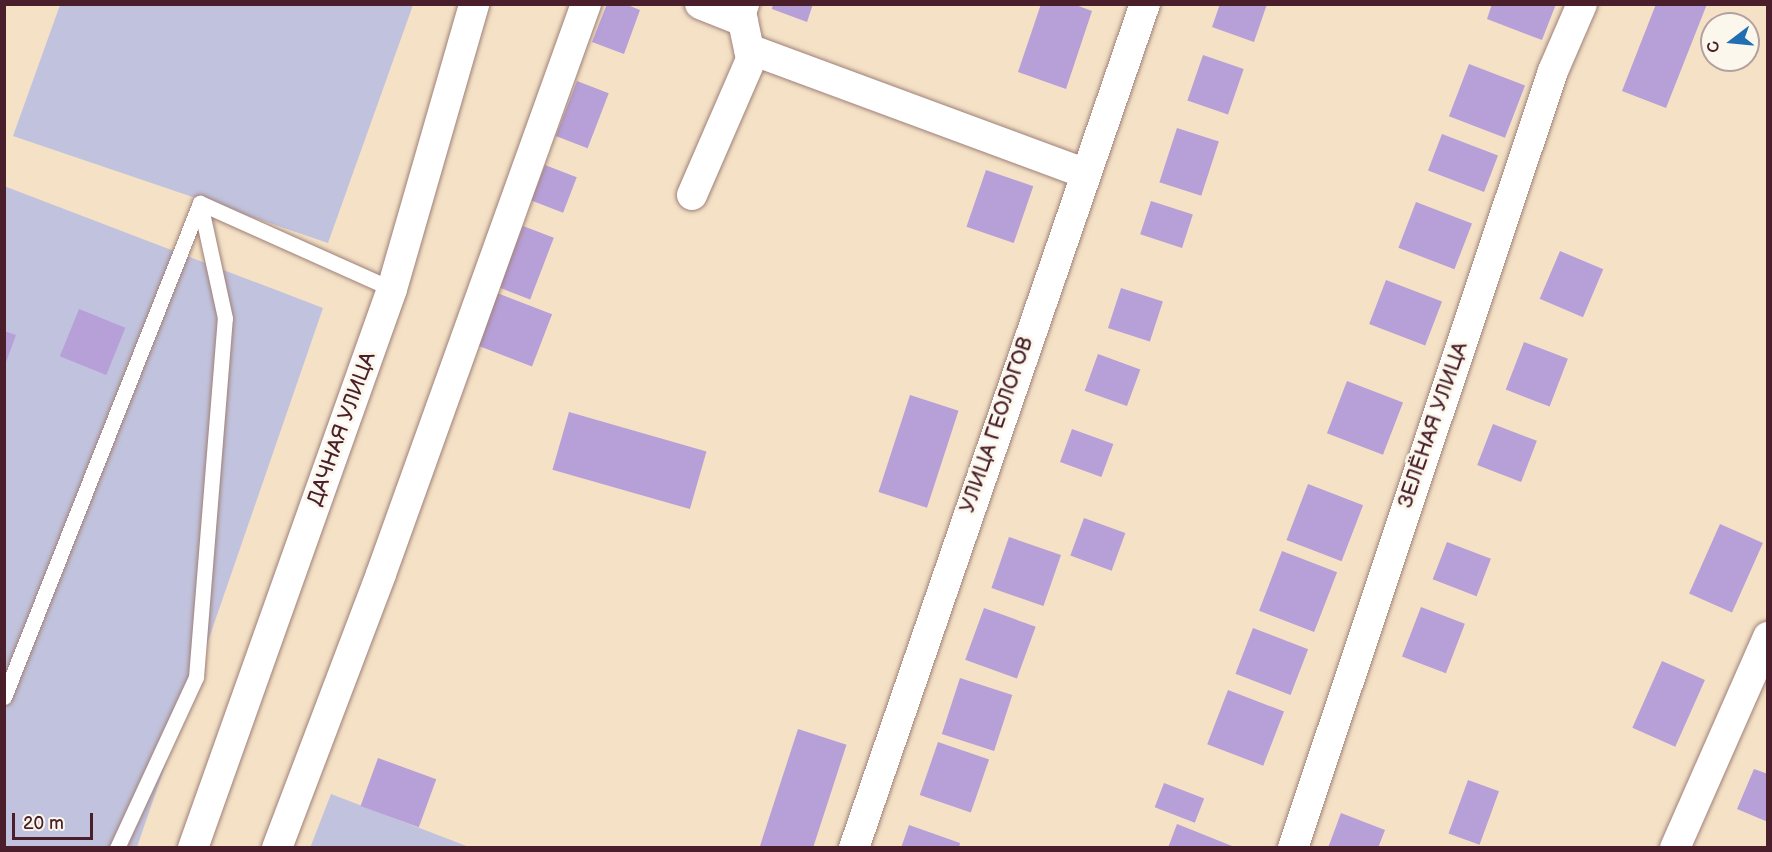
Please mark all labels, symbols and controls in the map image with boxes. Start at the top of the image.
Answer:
north arrow [1700,12,1760,72]
text: С [1703,39,1725,55]
street label: УЛИЦА ГЕОЛОГОВ [955,334,1039,516]
street label: ЗЕЛЁНАЯ УЛИЦА [1393,339,1473,511]
street label: ДАЧНАЯ УЛИЦА [303,349,381,509]
scale bar [15,801,96,839]
text: 20 m [23,813,64,834]

